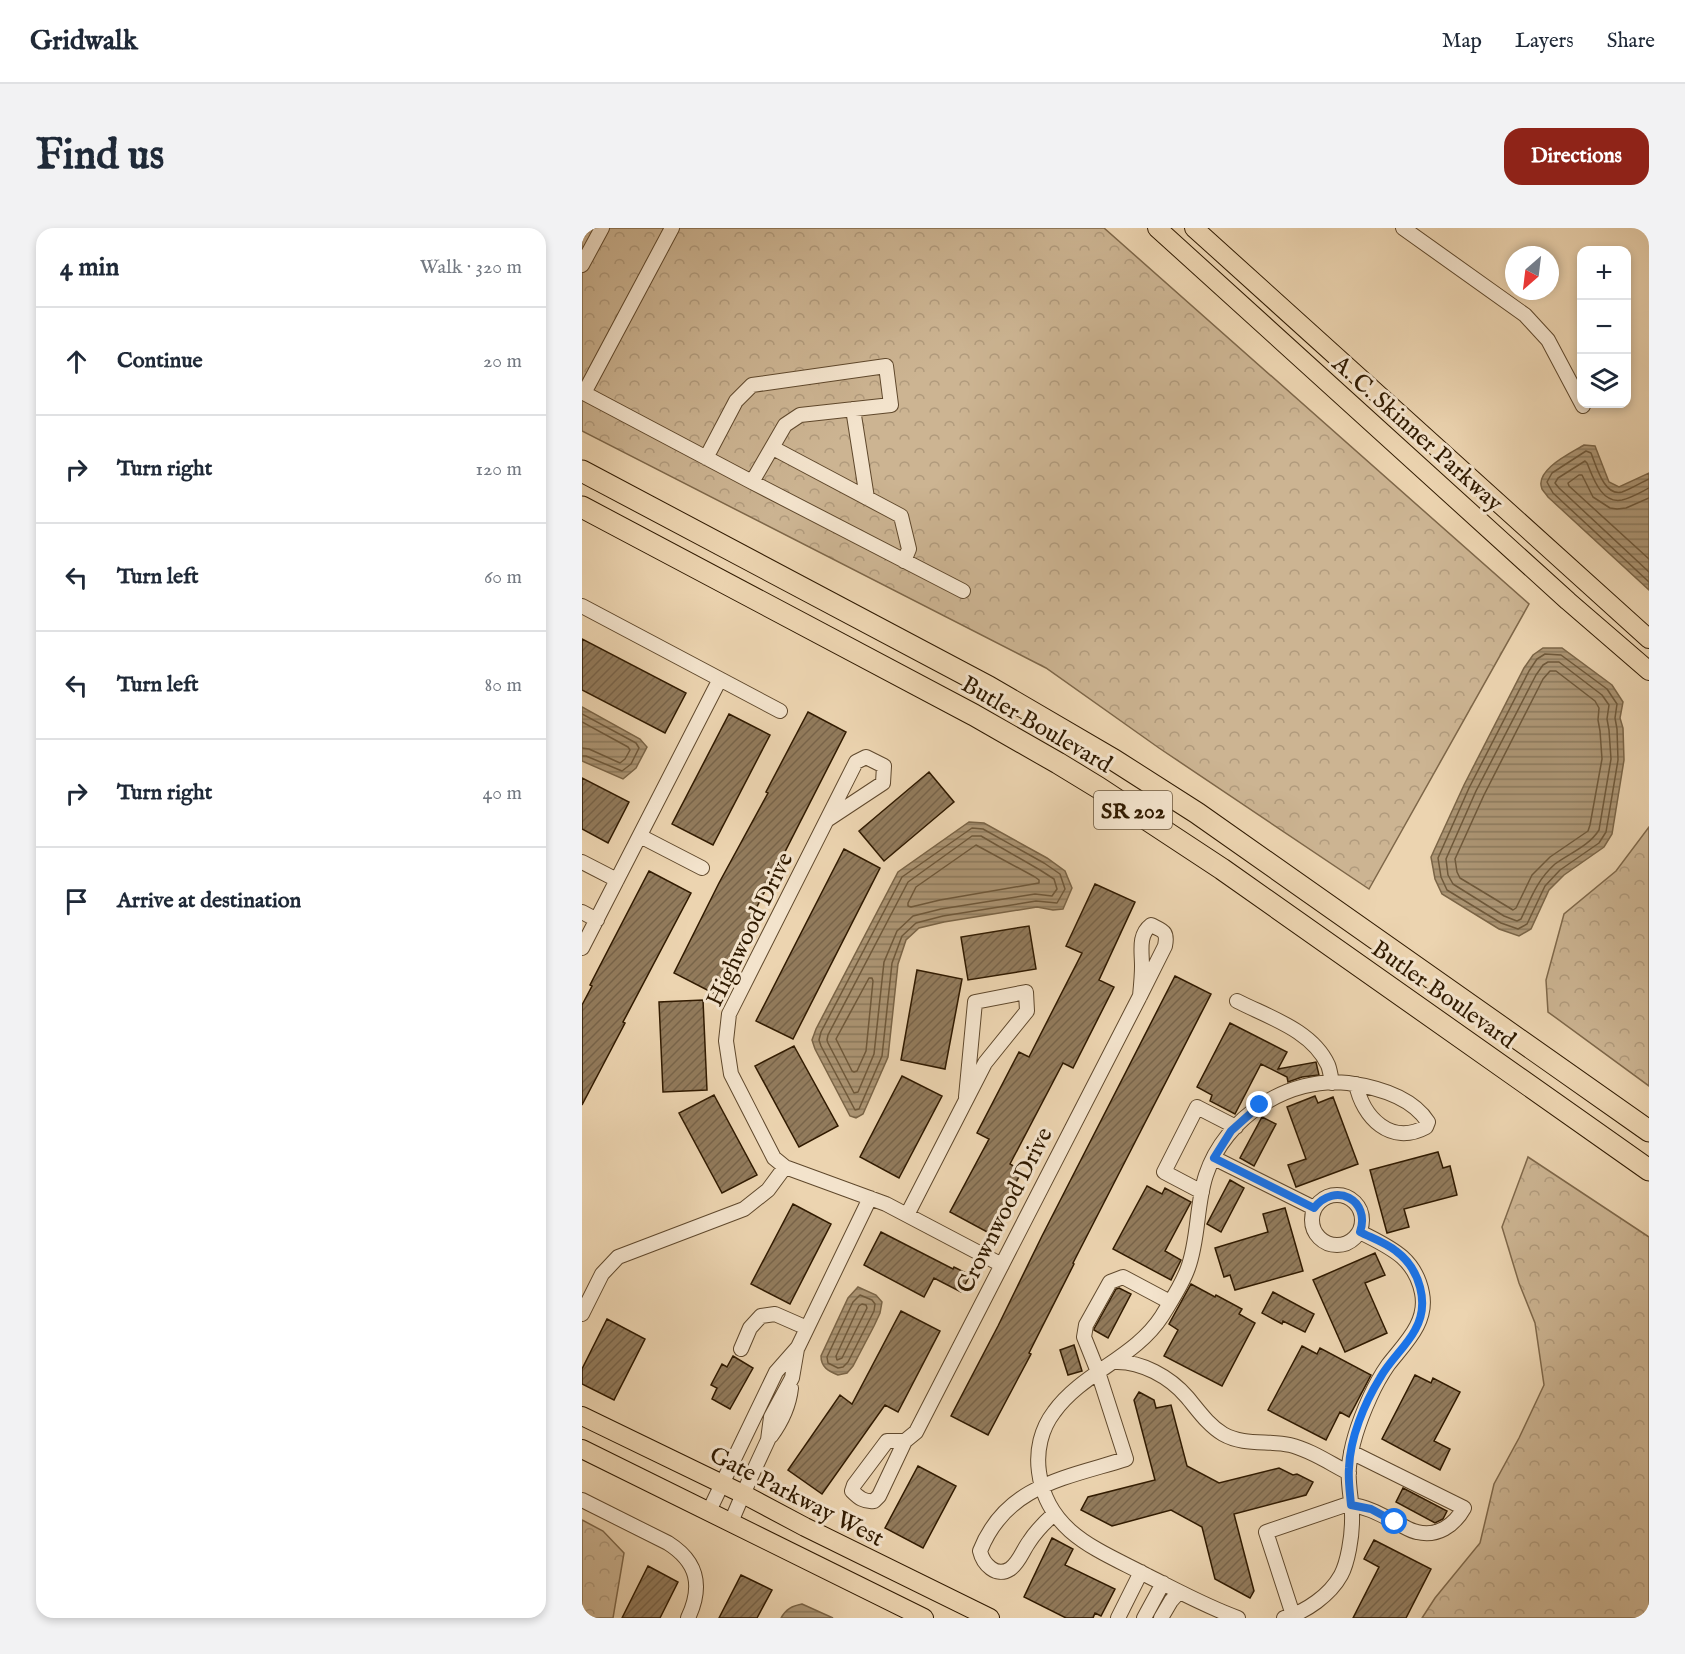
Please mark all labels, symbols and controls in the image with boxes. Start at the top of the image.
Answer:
text: Gridwalk [30,24,138,59]
text: Map [1442,28,1482,55]
text: Layers [1515,28,1574,55]
text: Share [1607,28,1655,55]
button: Directions [1504,128,1649,185]
text: Find us [36,130,164,183]
north arrow [1505,246,1559,300]
map controls [1577,246,1631,408]
button: + [1577,246,1631,300]
text: 4 min [60,251,119,284]
text: Walk · 320 m [420,255,522,280]
button: − [1577,300,1631,354]
icon: ahead [60,345,93,378]
text: Continue [117,347,203,375]
street label: A. C. Skinner Parkway [1324,348,1509,519]
text: 20 m [483,349,522,374]
button: layers [1577,354,1631,408]
icon: right [60,453,93,486]
text: Turn right [117,455,212,483]
text: 120 m [476,457,522,482]
icon: left [60,561,93,594]
text: Turn left [117,563,199,591]
text: 60 m [484,565,522,590]
icon: left [60,669,93,702]
street label: Butler Boulevard [955,670,1117,781]
text: Turn left [117,671,199,699]
text: 80 m [485,673,522,698]
icon: right [60,777,93,810]
text: Turn right [117,779,212,807]
text: 40 m [483,781,522,806]
road number: SR 202 [1094,791,1172,829]
street label: Highwood Drive [700,847,801,1012]
icon: arrive [60,885,93,918]
text: Arrive at destination [117,887,301,915]
street label: Butler Boulevard [1365,934,1522,1057]
route end [1246,1091,1272,1117]
street label: Crownwood Drive [950,1122,1061,1299]
street label: Gate Parkway West [704,1440,889,1555]
route start [1381,1508,1407,1534]

